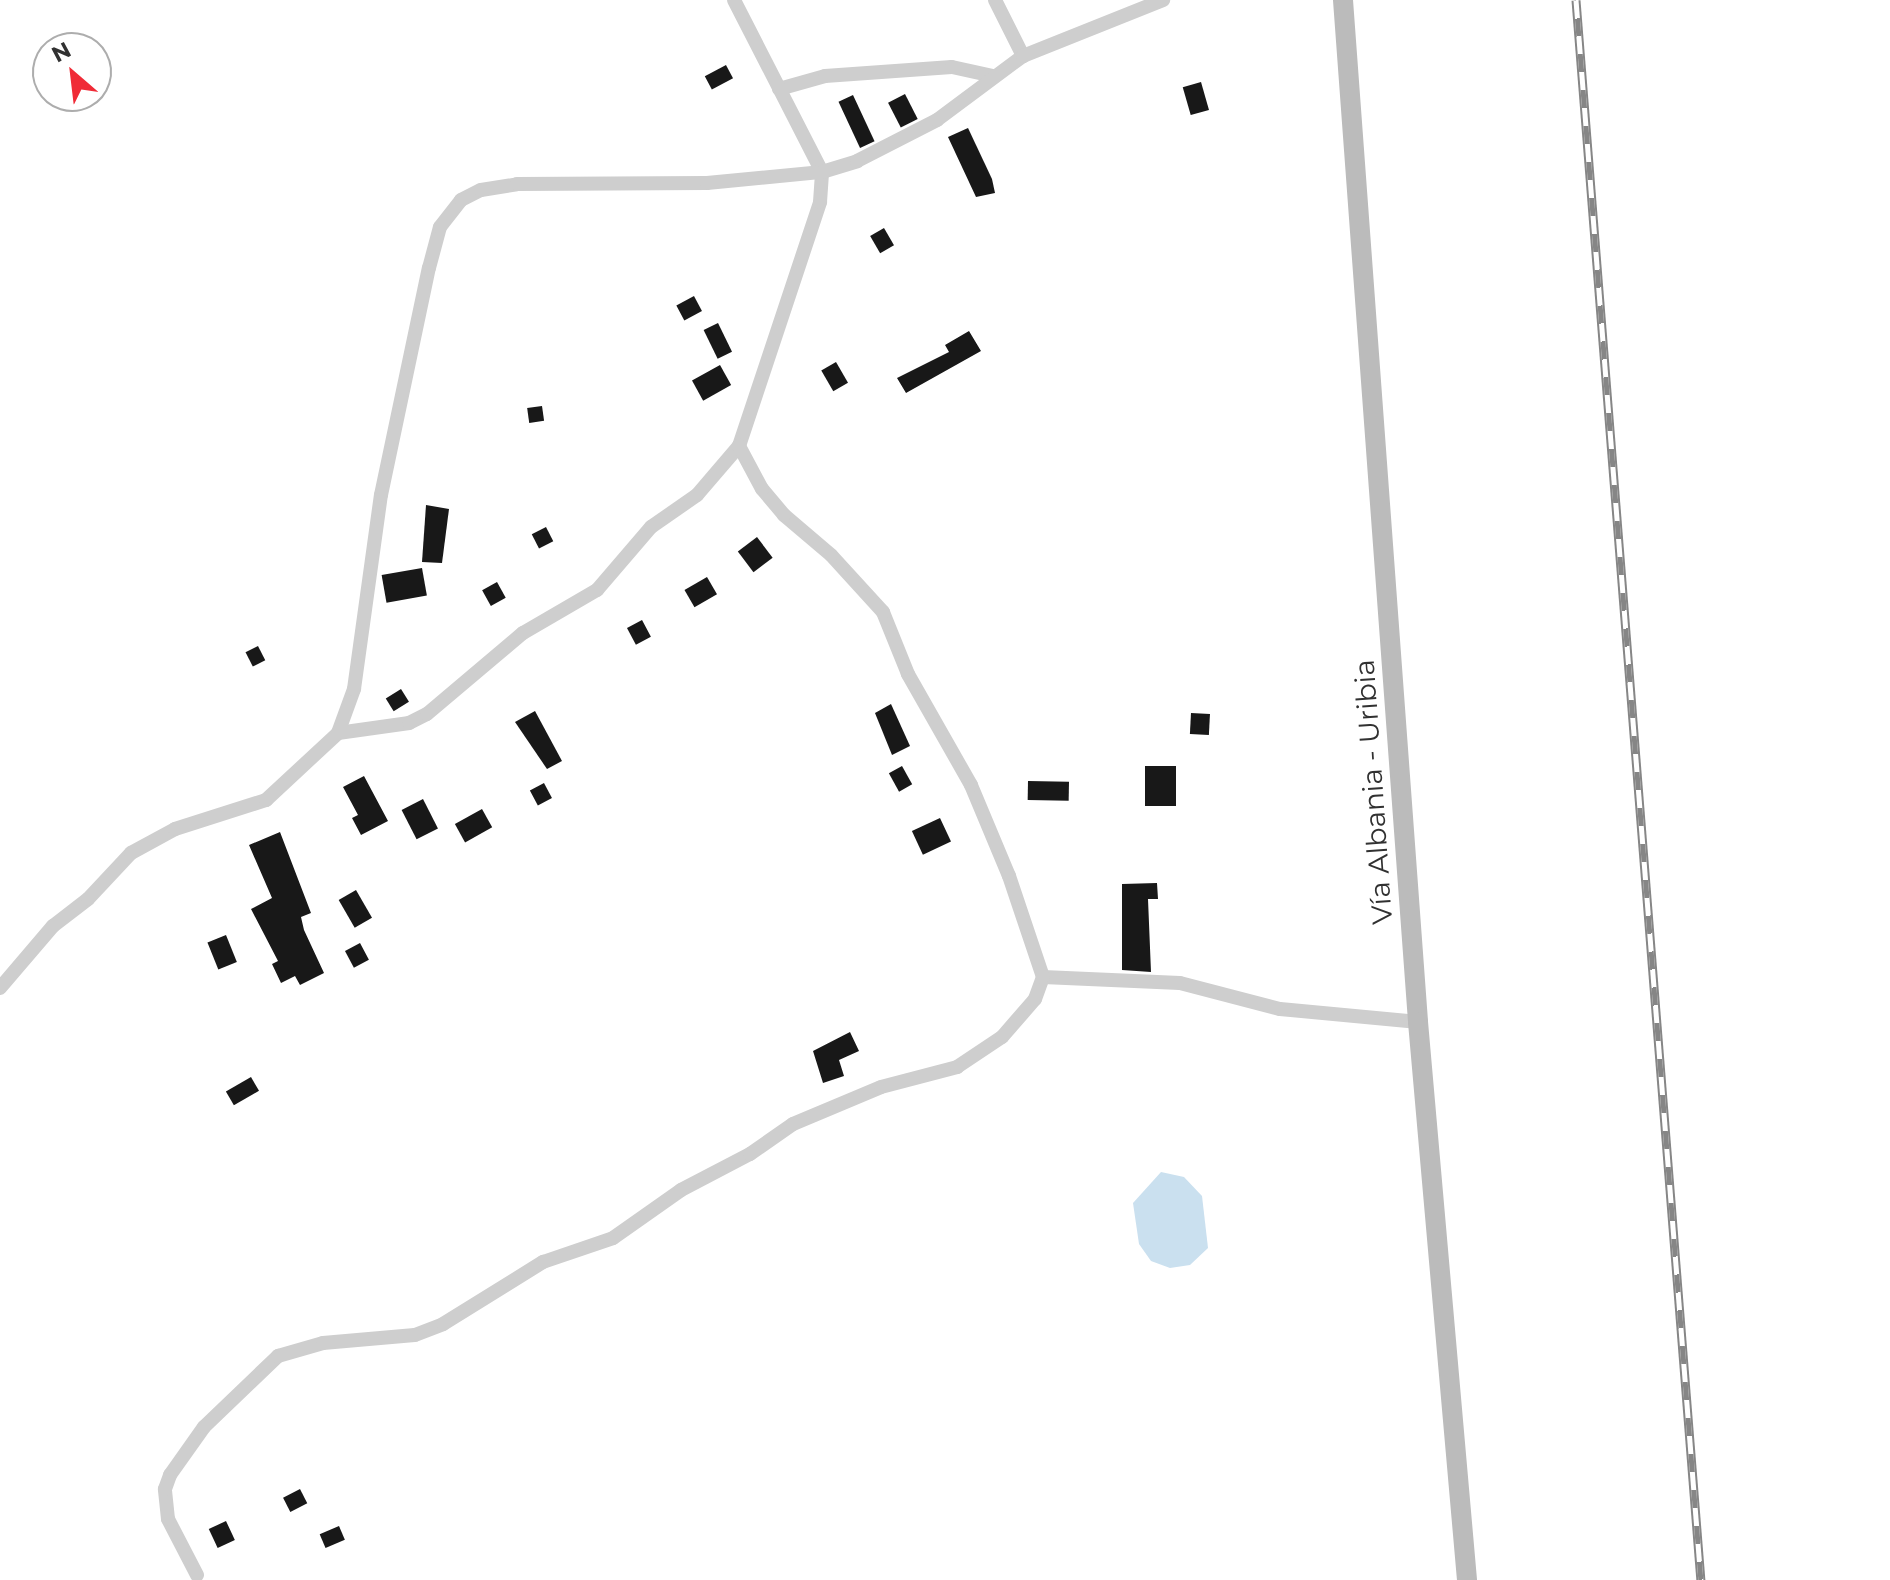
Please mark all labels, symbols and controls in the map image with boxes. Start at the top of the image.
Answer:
north arrow [32,32,112,112]
text: N [47,36,76,68]
street label: Vía Albania - Uribia [1347,658,1399,926]

